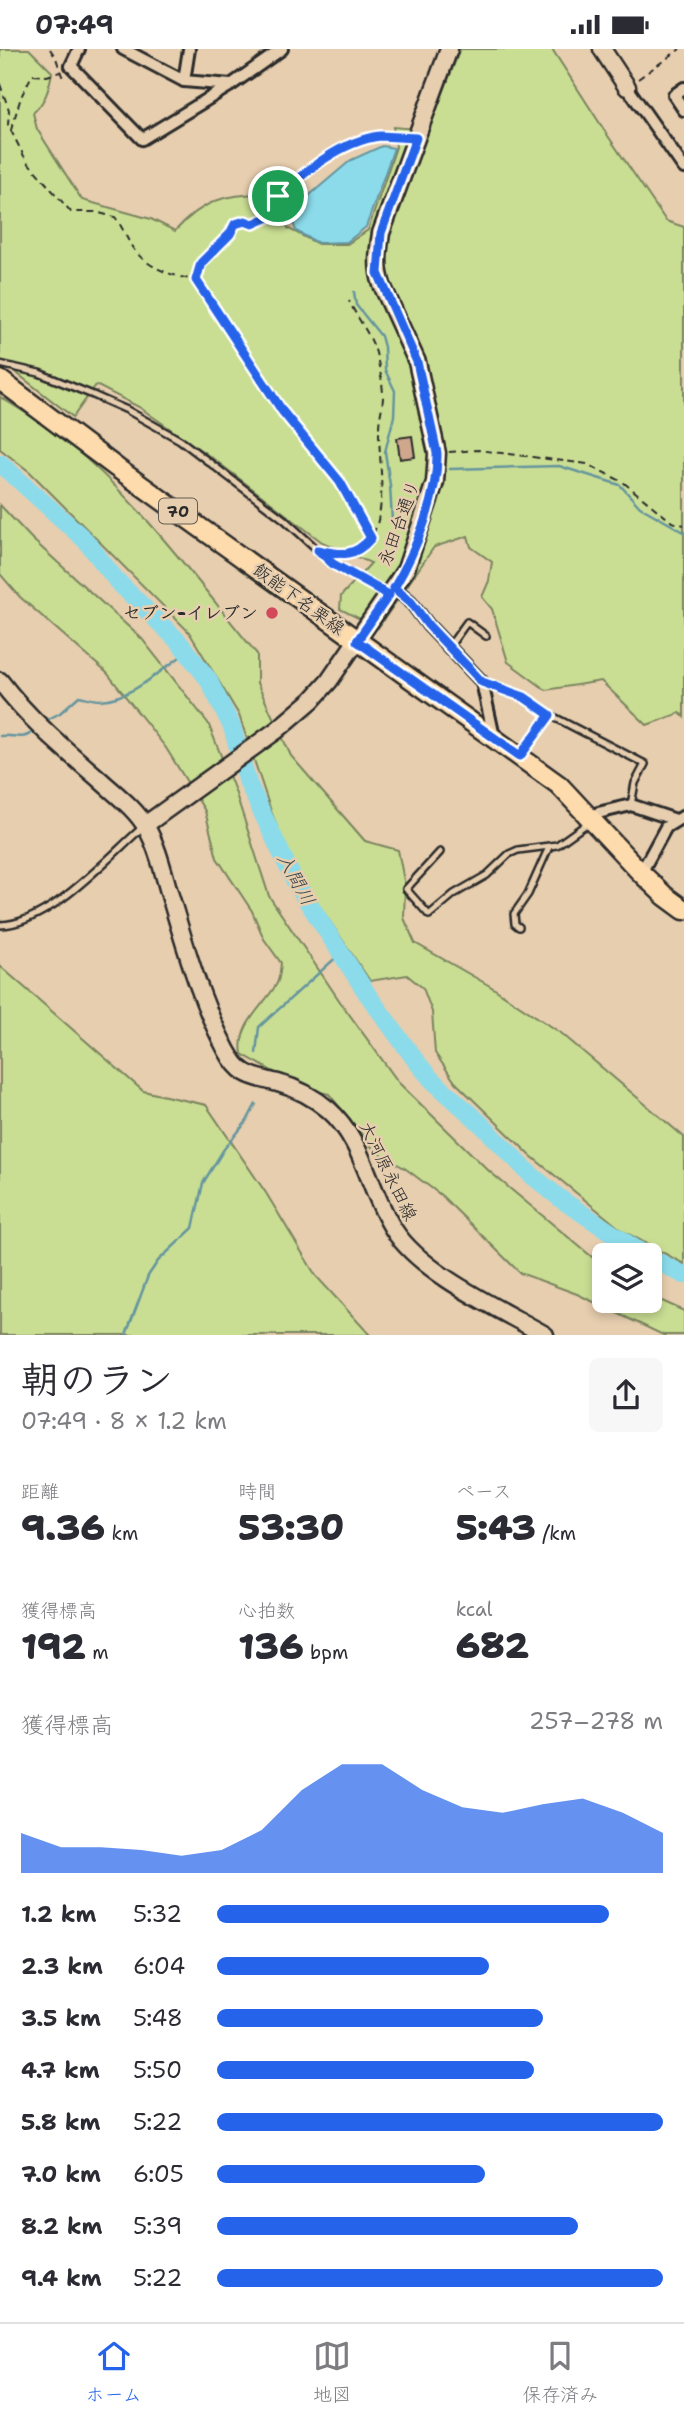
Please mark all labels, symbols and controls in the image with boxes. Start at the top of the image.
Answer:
text: 07:49 [35,7,114,42]
pin [248,166,308,226]
icon: arrive [259,177,297,215]
street label: 永田台通り [372,477,426,569]
road number: 70 [159,498,197,524]
street label: 飯能下名栗線 [248,558,350,640]
place label: セブン-イレブン [123,601,258,625]
marker: セブン-イレブン [264,605,280,621]
water label: 入間川 [271,848,321,910]
street label: 大河原永田線 [354,1117,422,1225]
map controls [592,1243,662,1313]
button: layers [592,1243,662,1313]
text: 朝のラン [21,1354,173,1405]
button: share [589,1358,663,1432]
text: 07:49 · 8 × 1.2 km [21,1406,227,1436]
text: 距離 [21,1479,59,1504]
text: 時間 [238,1479,276,1504]
text: ペース [456,1479,512,1504]
text: 9.36 [21,1504,105,1551]
text: 53:30 [238,1504,344,1551]
text: 5:43 [456,1504,536,1551]
text: km [105,1521,138,1546]
text: /km [536,1521,576,1546]
text: kcal [456,1597,493,1622]
text: 獲得標高 [21,1598,97,1623]
text: 心拍数 [238,1598,295,1623]
text: 682 [456,1622,529,1669]
text: 192 [21,1623,86,1670]
text: 136 [238,1623,304,1670]
text: m [86,1640,109,1665]
text: bpm [304,1640,348,1665]
text: 257–278 m [529,1706,663,1736]
text: 獲得標高 [21,1710,113,1740]
text: 1.2 km [21,1899,97,1929]
text: 5:32 [133,1899,182,1929]
text: 2.3 km [21,1951,103,1981]
text: 6:04 [133,1951,185,1981]
text: 3.5 km [21,2003,101,2033]
text: 5:48 [133,2003,183,2033]
text: 4.7 km [21,2055,100,2085]
text: 5:50 [133,2055,182,2085]
text: 5.8 km [21,2107,100,2137]
text: 5:22 [133,2107,182,2137]
text: 7.0 km [21,2159,101,2189]
text: 6:05 [133,2159,184,2189]
text: 8.2 km [21,2211,102,2241]
text: 5:39 [133,2211,182,2241]
text: 9.4 km [21,2263,102,2293]
text: 5:22 [133,2263,182,2293]
tab: ホーム [86,2337,142,2407]
tab: 地図 [313,2337,351,2407]
tab: 保存済み [522,2337,598,2407]

